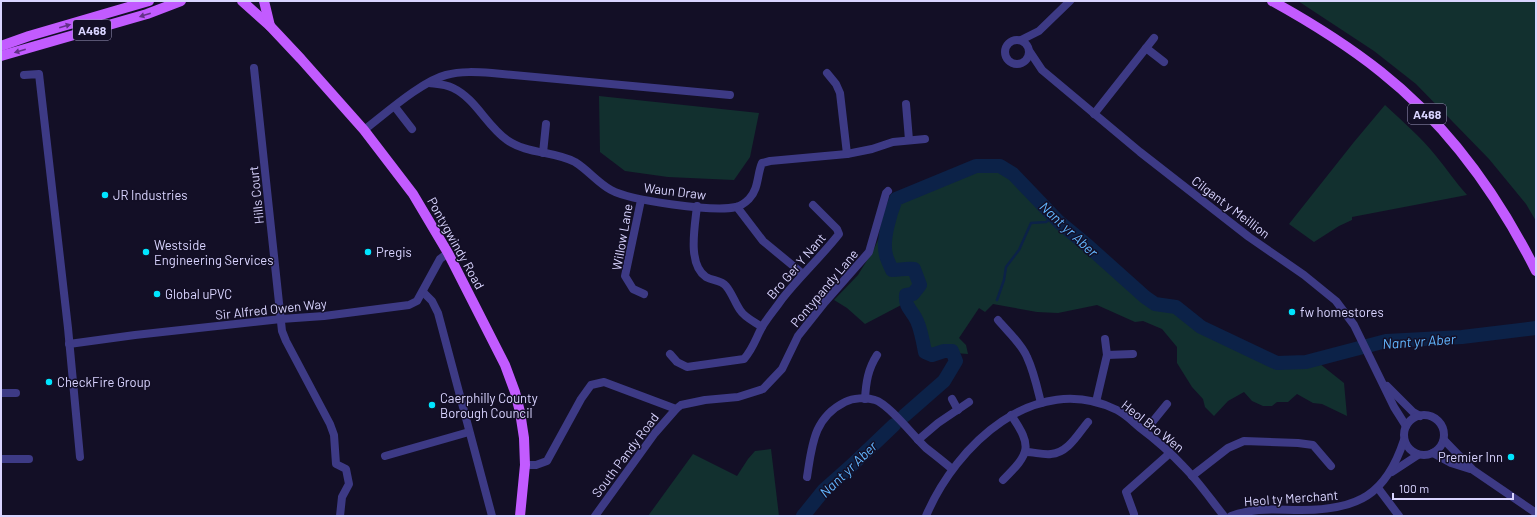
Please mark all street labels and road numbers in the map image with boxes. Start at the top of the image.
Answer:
road number: A468 [73,20,111,40]
road number: A468 [1408,104,1446,124]
street label: Hills Court [245,165,267,225]
street label: Cilgant y Meillion [1189,172,1273,242]
street label: Waun Draw [643,179,707,203]
street label: Pontygwindy Road [424,194,488,292]
street label: Willow Lane [608,202,636,272]
street label: Bro Ger Y Nant [763,230,829,302]
street label: Pontypandy Lane [787,246,861,330]
street label: Sir Alfred Owen Way [214,295,328,323]
street label: Heol Bro Wen [1118,397,1188,455]
street label: South Pandy Road [588,410,662,500]
street label: Heol ty Merchant [1243,487,1339,509]

